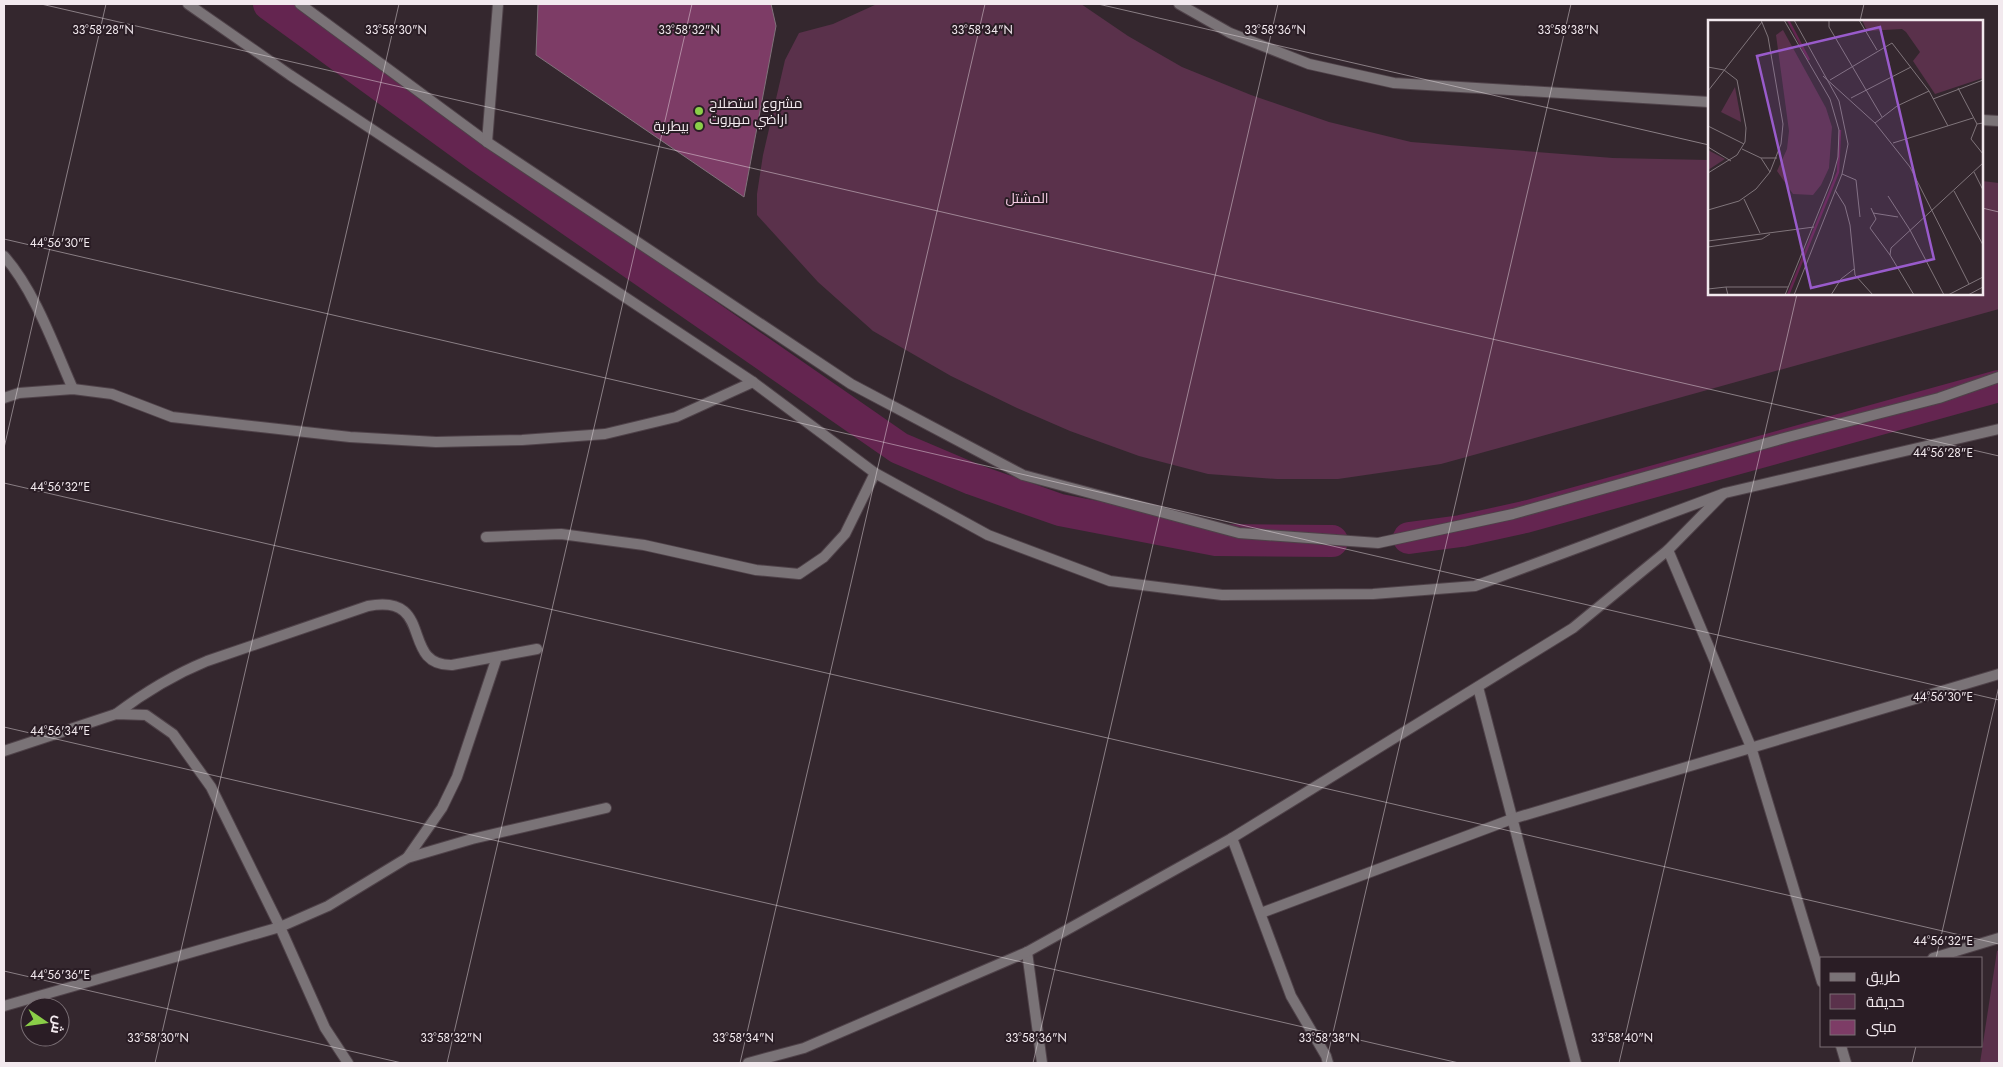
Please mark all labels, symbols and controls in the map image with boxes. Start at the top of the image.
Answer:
inset map [1708,20,1983,295]
text: 33°58'28"N [72,21,134,39]
text: 33°58'30"N [365,21,427,39]
text: 33°58'32"N [658,21,720,39]
text: 33°58'34"N [951,21,1013,39]
text: 33°58'36"N [1244,21,1306,39]
text: 33°58'38"N [1537,21,1599,39]
place label: مشروع استصلاح اراضي مهروت [709,93,802,130]
marker: مشروع استصلاح اراضي مهروت [693,105,705,117]
place label: بيطرية [654,116,689,136]
marker: بيطرية [693,120,705,132]
park label: المشتل [1005,188,1049,208]
text: 44°56'30"E [30,234,90,252]
text: 44°56'28"E [1913,444,1973,462]
text: 44°56'32"E [30,478,90,496]
text: 44°56'30"E [1913,688,1973,706]
text: 44°56'34"E [30,722,90,740]
text: 44°56'32"E [1913,932,1973,950]
legend [1820,957,1983,1047]
text: 44°56'36"E [30,966,90,984]
text: طريق [1866,966,1900,988]
text: حديقة [1866,991,1905,1013]
north arrow [20,997,70,1047]
text: ش [46,1014,69,1036]
text: مبنى [1866,1016,1897,1038]
text: 33°58'30"N [127,1029,189,1047]
text: 33°58'32"N [420,1029,482,1047]
text: 33°58'34"N [712,1029,774,1047]
text: 33°58'36"N [1005,1029,1067,1047]
text: 33°58'38"N [1298,1029,1360,1047]
text: 33°58'40"N [1591,1029,1653,1047]

